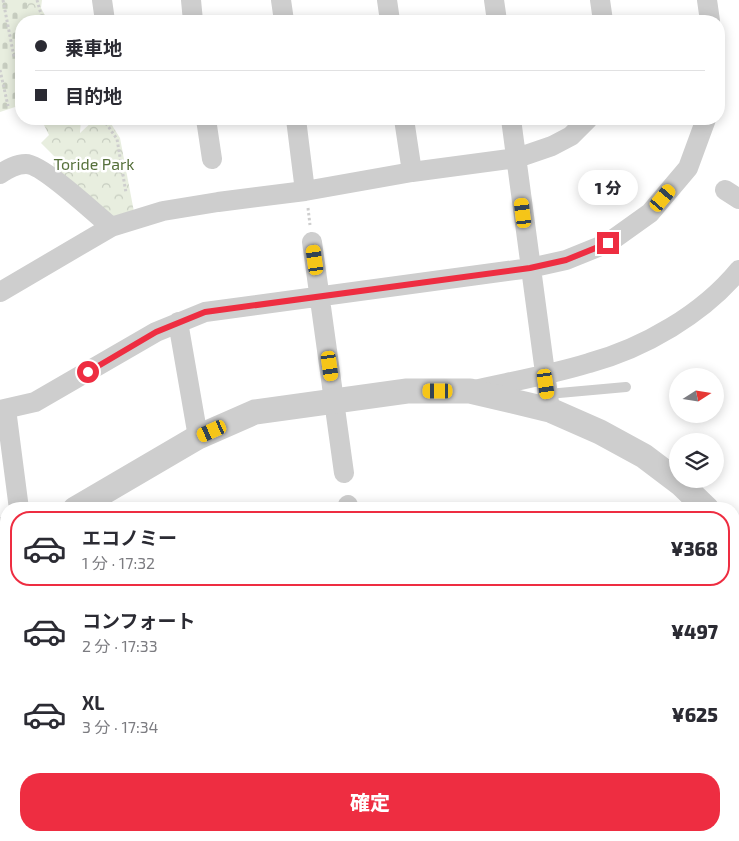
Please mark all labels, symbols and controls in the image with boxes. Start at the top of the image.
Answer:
text: 乗車地 [65,36,122,59]
text: 目的地 [65,84,122,107]
park label: Toride Park [53,154,135,173]
callout: 1 分 [578,170,638,206]
text: 1 分 [595,178,621,197]
car [647,182,678,214]
car [513,197,532,229]
route end [597,232,619,254]
car [305,244,324,276]
car [320,350,339,382]
route start [77,361,99,383]
car [536,368,555,400]
north arrow [669,368,724,422]
map controls [669,368,724,488]
car [423,384,453,399]
car [195,418,228,444]
button: layers [669,433,724,488]
icon: car [22,526,67,571]
text: エコノミー [82,526,177,549]
text: ¥368 [671,537,718,560]
text: 1 分 · 17:32 [82,553,155,572]
icon: car [22,609,67,654]
text: コンフォート [82,609,195,632]
text: ¥497 [671,620,718,643]
text: 2 分 · 17:33 [82,636,158,655]
text: XL [82,691,104,714]
icon: car [22,692,67,737]
text: ¥625 [672,703,718,726]
text: 3 分 · 17:34 [82,717,158,736]
button: 確定 [20,773,720,831]

